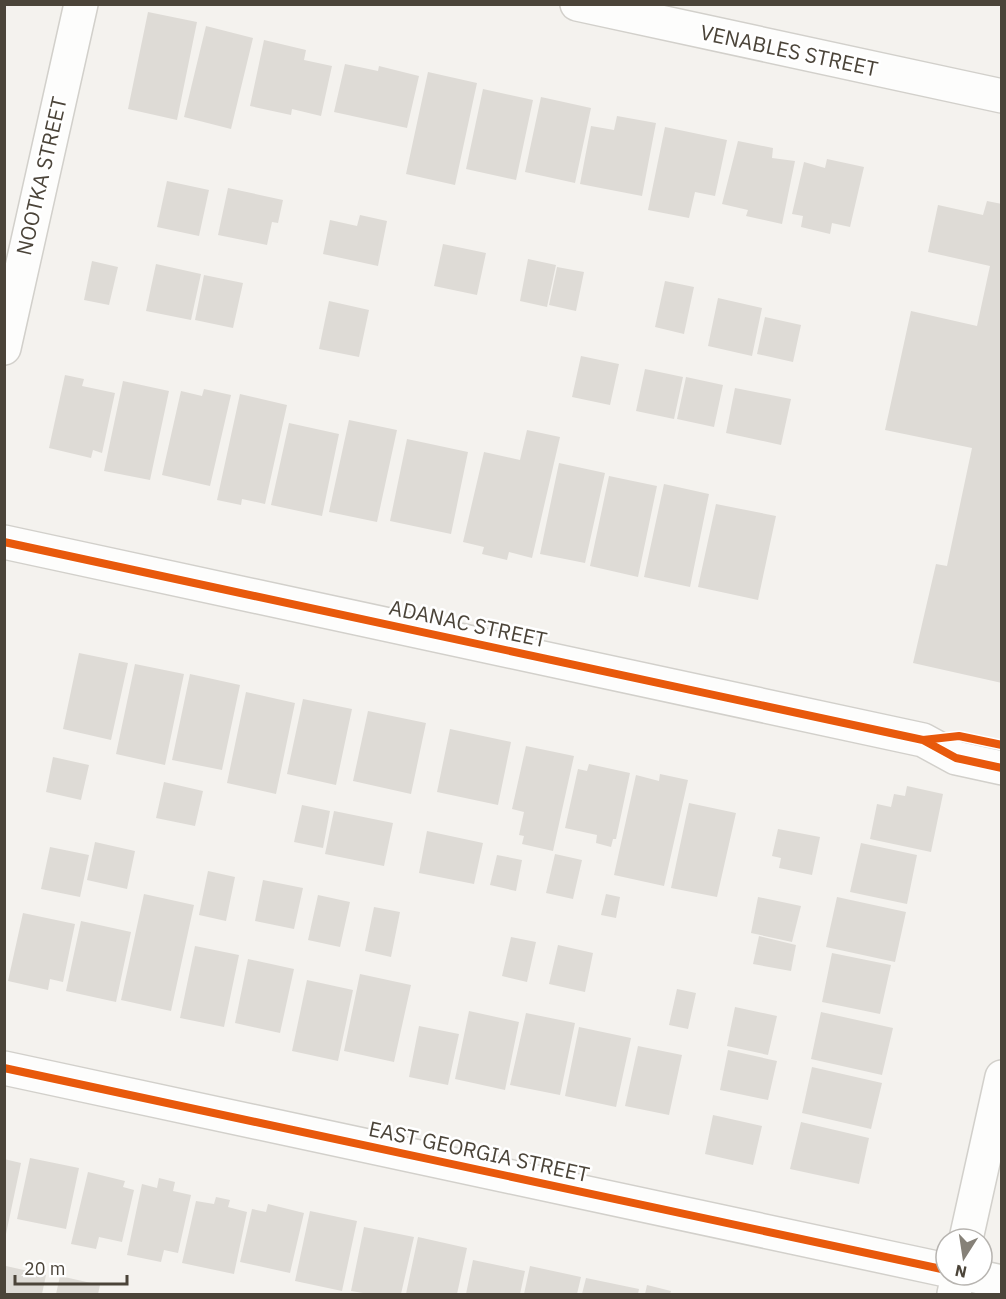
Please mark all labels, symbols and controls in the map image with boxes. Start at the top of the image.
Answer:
street label: VENABLES STREET [698,18,881,83]
street label: NOOTKA STREET [9,94,73,258]
street label: ADANAC STREET [387,593,550,653]
street label: EAST GEORGIA STREET [366,1114,592,1188]
north arrow [934,1227,994,1287]
scale bar [15,1248,128,1286]
text: 20 m [24,1257,66,1280]
text: N [953,1261,969,1283]

